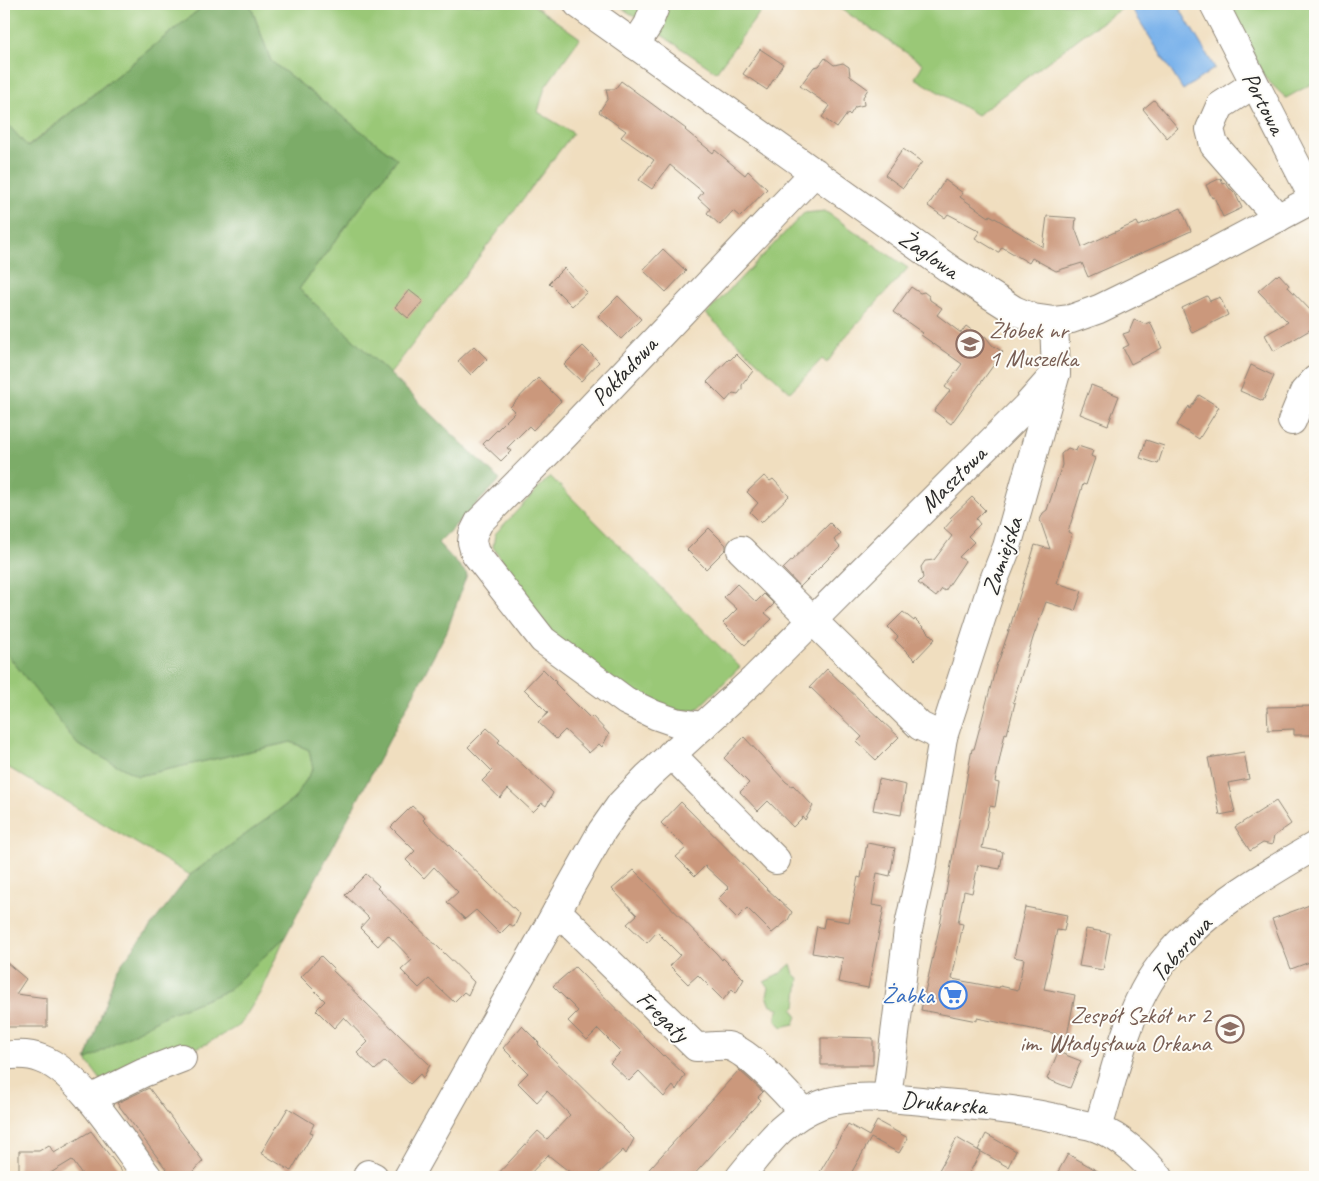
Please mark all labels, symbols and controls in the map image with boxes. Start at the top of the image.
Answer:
street label: Portowa [1236,67,1293,141]
street label: Żaglowa [893,223,967,287]
place label: Żłobek nr 1 Muszelka [989,315,1080,373]
street label: Pokładowa [584,329,665,412]
school or university icon: Żłobek nr 1 Muszelka [955,329,985,359]
street label: Masztowa [913,438,994,519]
street label: Zamiejska [975,512,1030,599]
street label: Taborowa [1144,909,1219,988]
place label: Żabka [882,980,935,1010]
supermarket icon: Żabka [938,980,968,1010]
street label: Fregaty [631,984,697,1049]
place label: Zespół Szkół nr 2 im. Władysława Orkana [1020,1000,1213,1058]
school or university icon: Zespół Szkół nr 2 im. Władysława Orkana [1215,1014,1245,1044]
street label: Drukarska [900,1084,990,1122]

